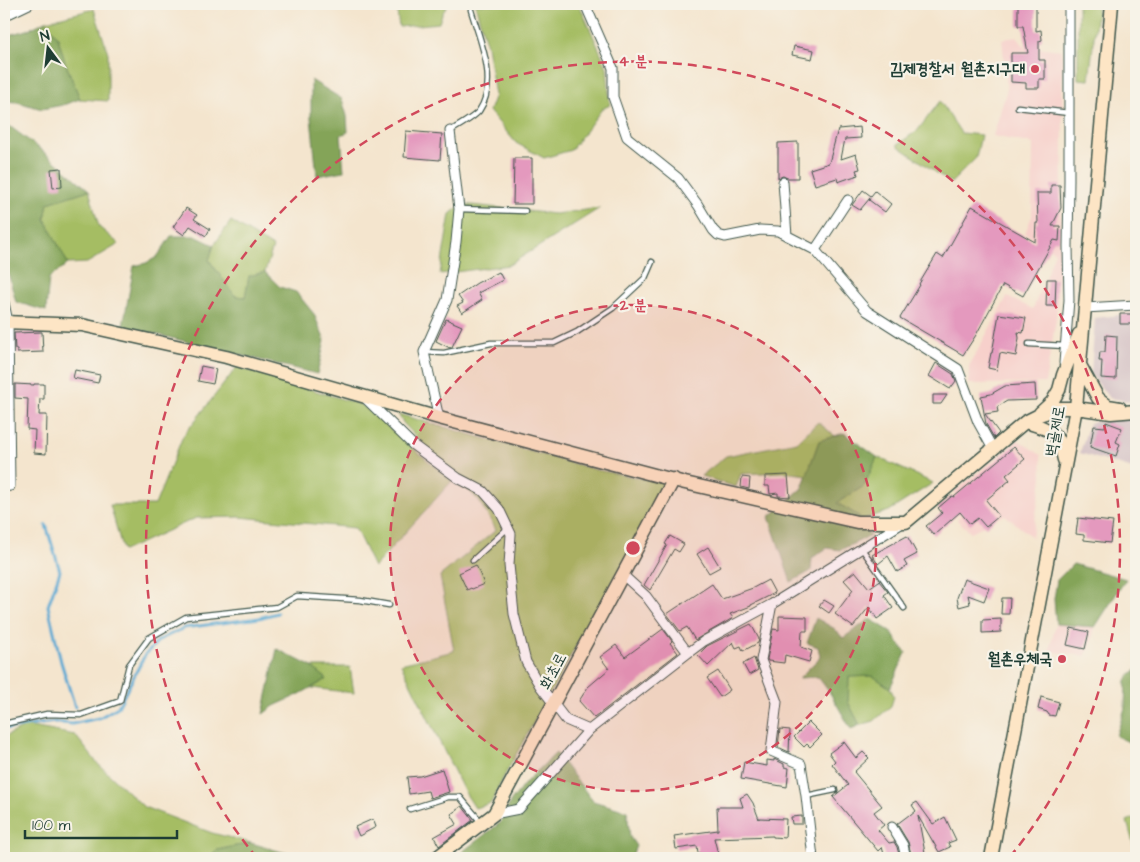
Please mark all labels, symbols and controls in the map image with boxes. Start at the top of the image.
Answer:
north arrow [22,22,72,72]
text: N [38,26,52,47]
text: 4 분 [619,51,647,72]
place label: 김제경찰서 월촌지구대 [890,58,1025,80]
marker: 김제경찰서 월촌지구대 [1029,63,1041,75]
text: 2 분 [619,295,646,316]
street label: 벽골제로 [1040,404,1070,458]
centre of rings [624,539,642,557]
place label: 월촌우체국 [988,648,1052,670]
street label: 화초로 [534,649,572,693]
marker: 월촌우체국 [1056,653,1068,665]
scale bar [25,807,178,839]
text: 100 m [32,815,71,836]

